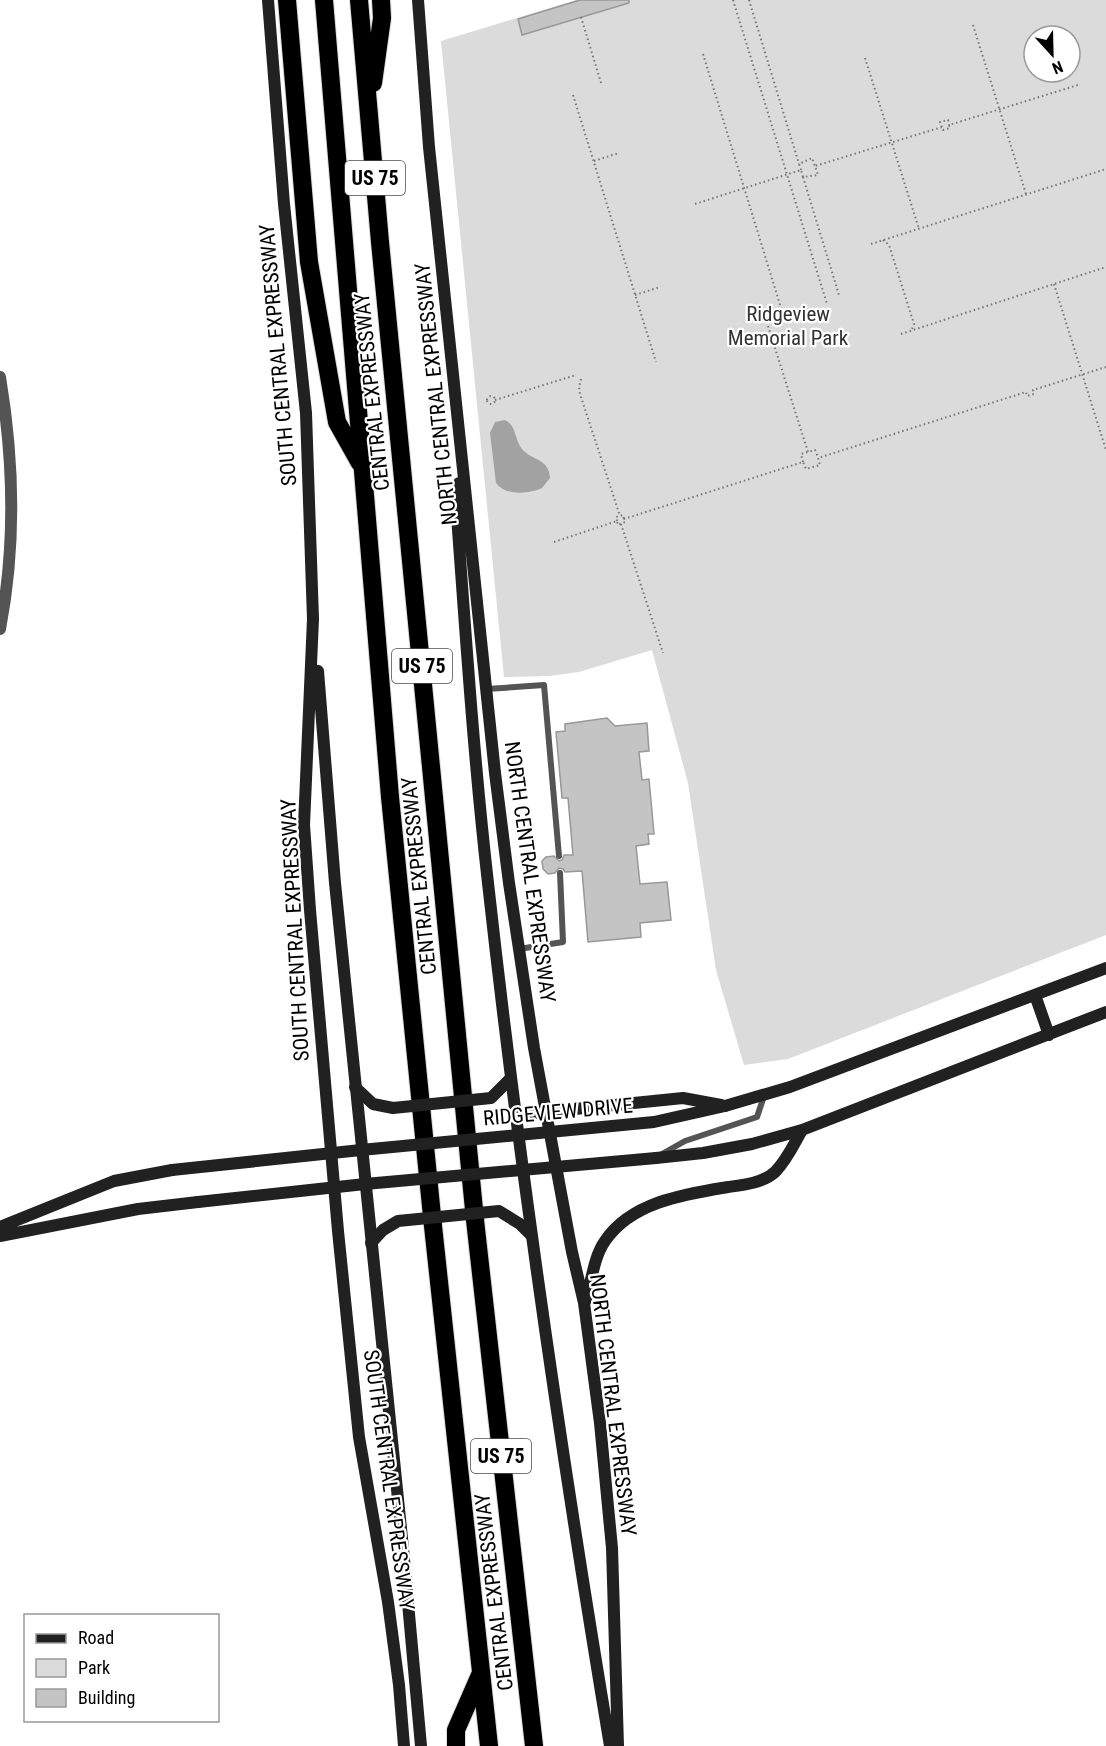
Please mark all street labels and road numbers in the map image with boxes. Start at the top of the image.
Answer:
road number: US 75 [345,161,405,195]
street label: SOUTH CENTRAL EXPRESSWAY [255,223,301,487]
street label: NORTH CENTRAL EXPRESSWAY [410,262,462,526]
street label: CENTRAL EXPRESSWAY [350,292,394,492]
road number: US 75 [392,649,452,683]
street label: NORTH CENTRAL EXPRESSWAY [500,740,560,1004]
street label: CENTRAL EXPRESSWAY [397,776,441,976]
street label: SOUTH CENTRAL EXPRESSWAY [276,798,314,1062]
street label: RIDGEVIEW DRIVE [482,1094,634,1130]
street label: NORTH CENTRAL EXPRESSWAY [585,1273,641,1537]
street label: SOUTH CENTRAL EXPRESSWAY [359,1348,419,1612]
road number: US 75 [471,1439,531,1473]
street label: CENTRAL EXPRESSWAY [470,1492,518,1692]

